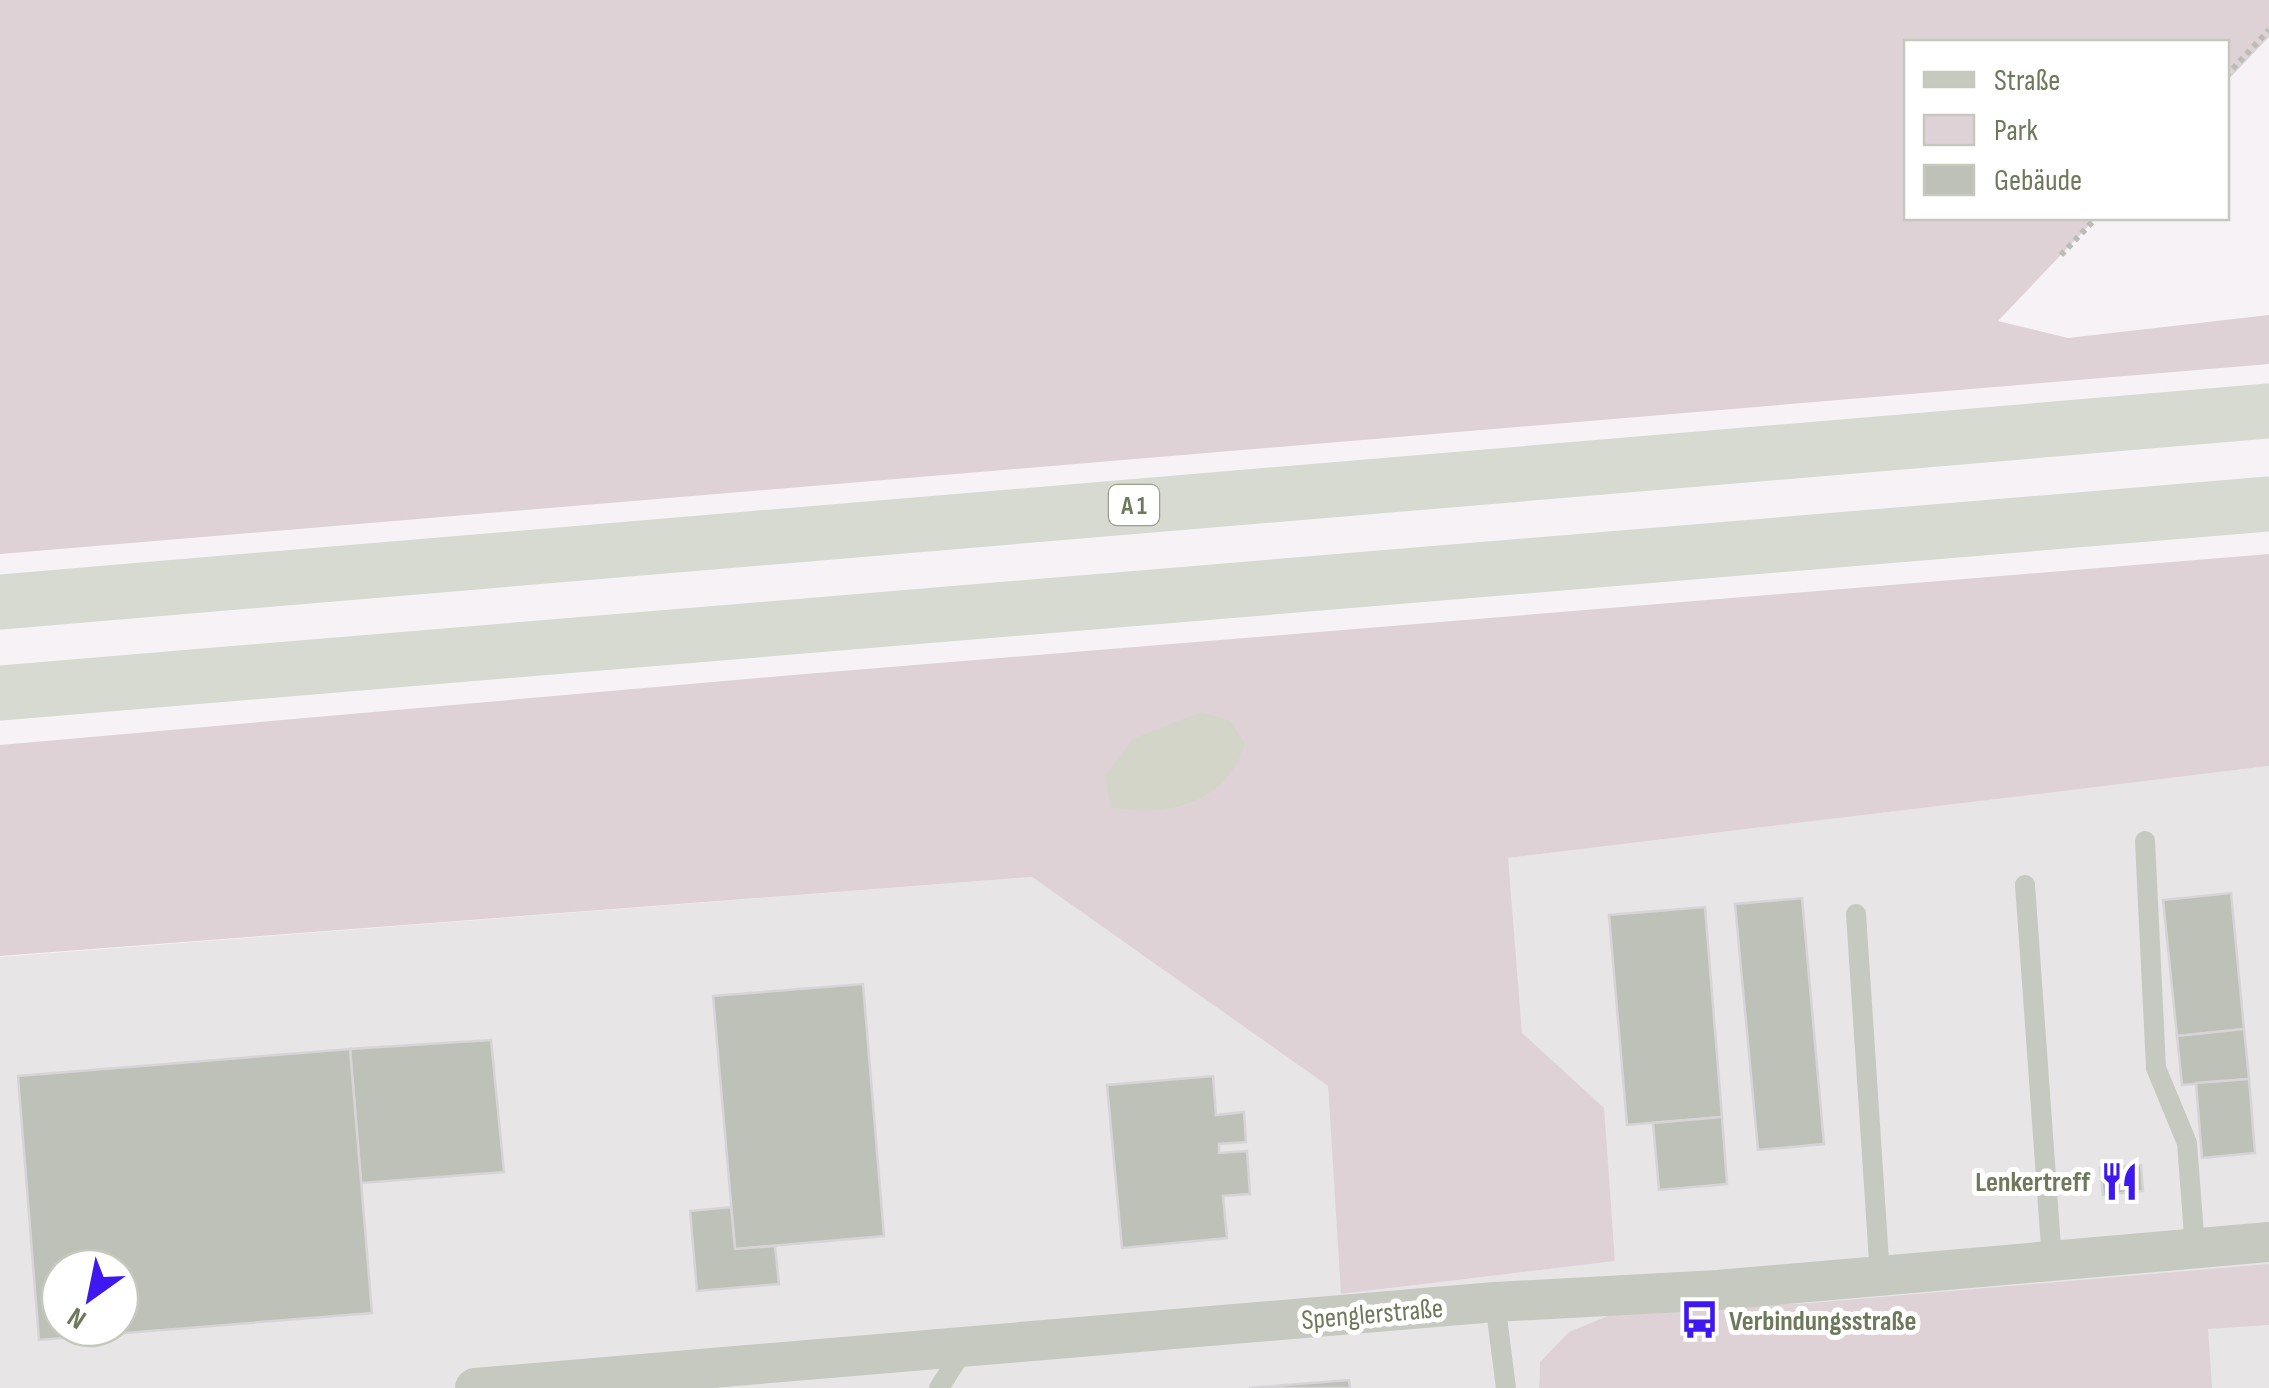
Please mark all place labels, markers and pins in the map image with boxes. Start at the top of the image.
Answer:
restaurant icon: Lenkertreff [2099,1160,2141,1202]
place label: Lenkertreff [1975,1166,2090,1199]
bus stop icon: Verbindungsstraße [1678,1299,1720,1341]
place label: Verbindungsstraße [1729,1305,1916,1338]

